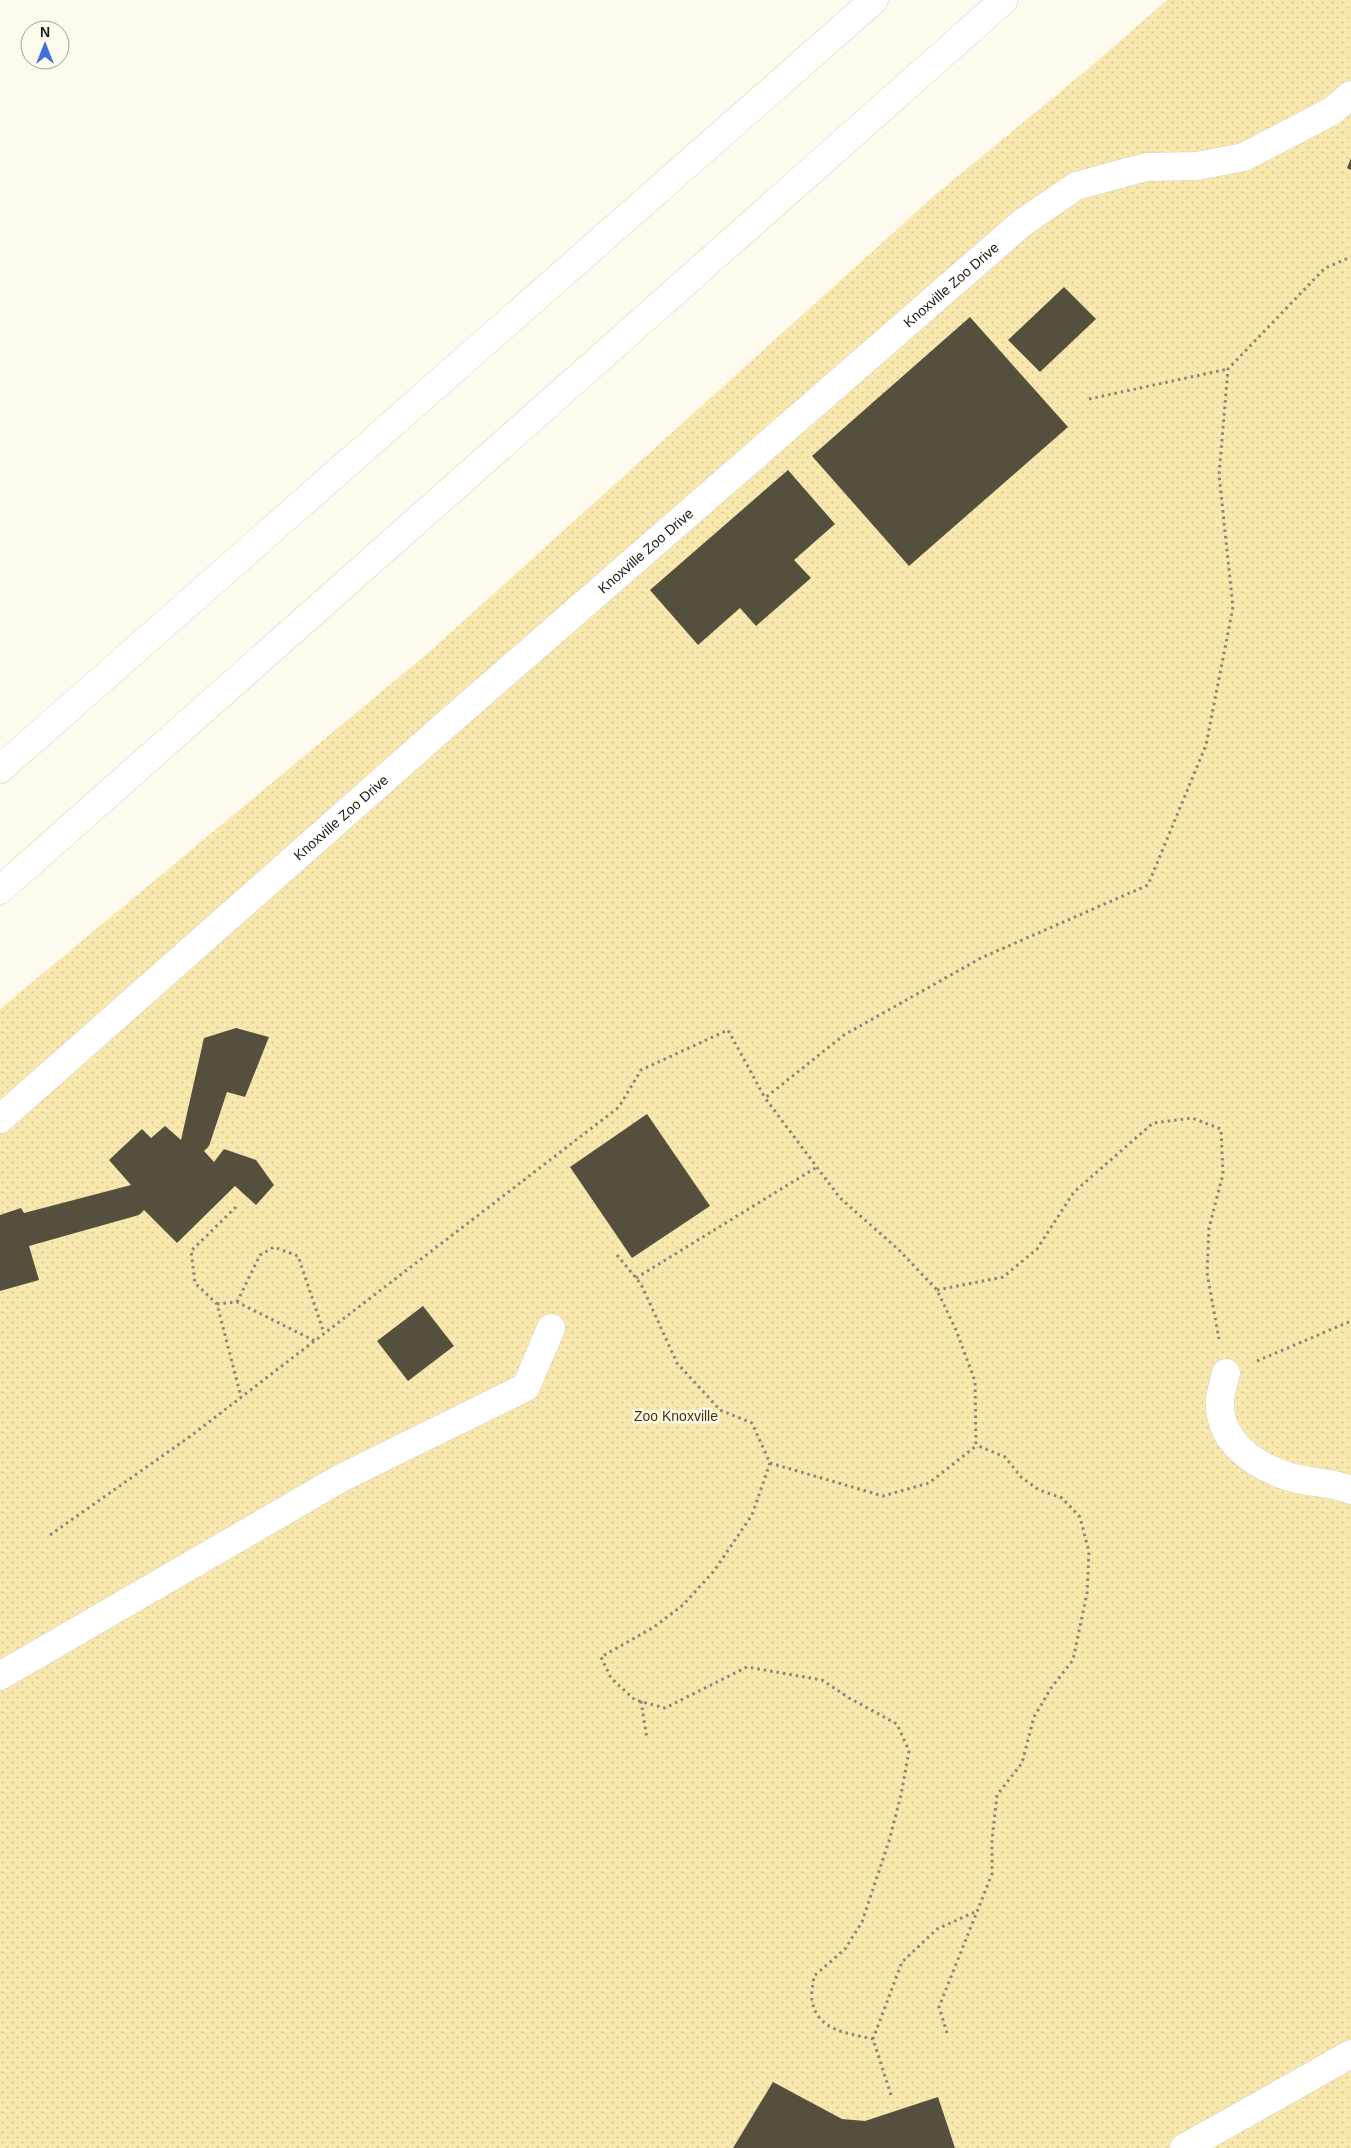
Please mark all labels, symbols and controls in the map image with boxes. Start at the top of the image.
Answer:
north arrow [20,20,70,70]
text: N [40,24,50,40]
street label: Knoxville Zoo Drive [900,239,1002,331]
street label: Knoxville Zoo Drive [595,505,696,596]
street label: Knoxville Zoo Drive [290,771,392,864]
park label: Zoo Knoxville [634,1408,718,1424]

